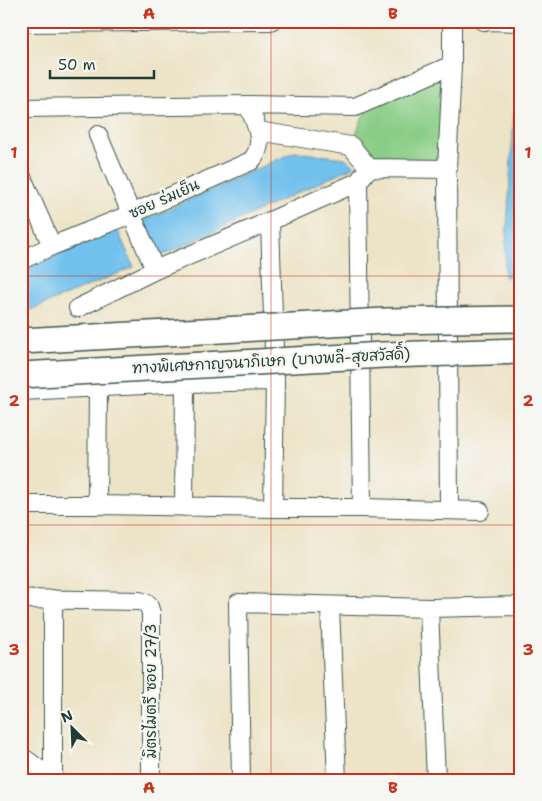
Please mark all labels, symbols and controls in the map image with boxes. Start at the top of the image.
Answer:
text: A [143,3,155,24]
text: B [388,3,398,24]
scale bar [50,48,154,80]
text: 50 m [58,55,96,75]
text: 1 [10,142,18,163]
text: 1 [524,142,532,163]
street label: ซอย ร่มเย็น [126,175,202,223]
street label: ทางพิเศษกาญจนาภิเษก (บางพลี-สุขสวัสดิ์) [131,339,411,379]
text: 2 [8,390,20,411]
text: 2 [522,390,534,411]
street label: มิตรไมตรี ซอย 27/3 [141,623,161,759]
text: 3 [8,639,20,660]
text: 3 [522,639,534,660]
north arrow [48,704,98,754]
text: N [58,706,75,727]
text: A [143,777,155,798]
text: B [388,777,398,798]

